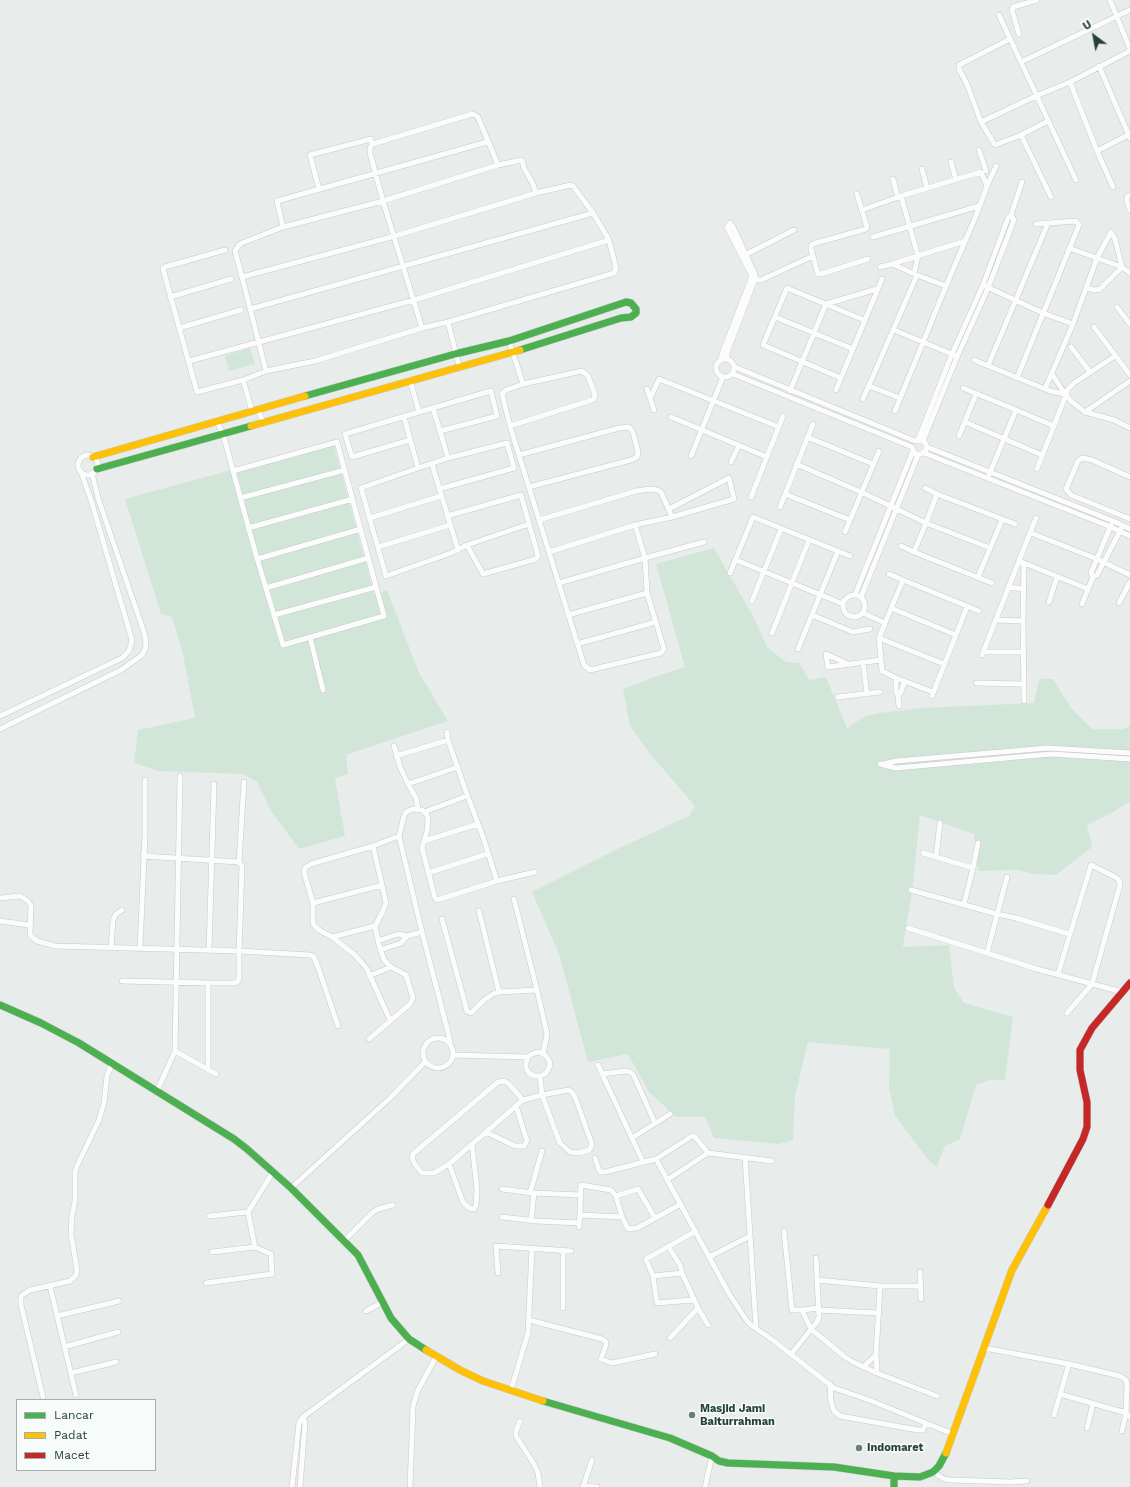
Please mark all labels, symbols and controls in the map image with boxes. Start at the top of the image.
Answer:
north arrow [1074,16,1114,56]
text: U [1081,18,1094,33]
legend [16,1399,156,1471]
place label: Masjid Jami Baiturrahman [700,1402,775,1428]
text: Lancar [54,1408,94,1422]
marker: Masjid Jami Baiturrahman [687,1410,697,1420]
text: Padat [54,1428,87,1442]
place label: Indomaret [867,1441,923,1455]
marker: Indomaret [854,1443,864,1453]
text: Macet [54,1448,89,1462]

